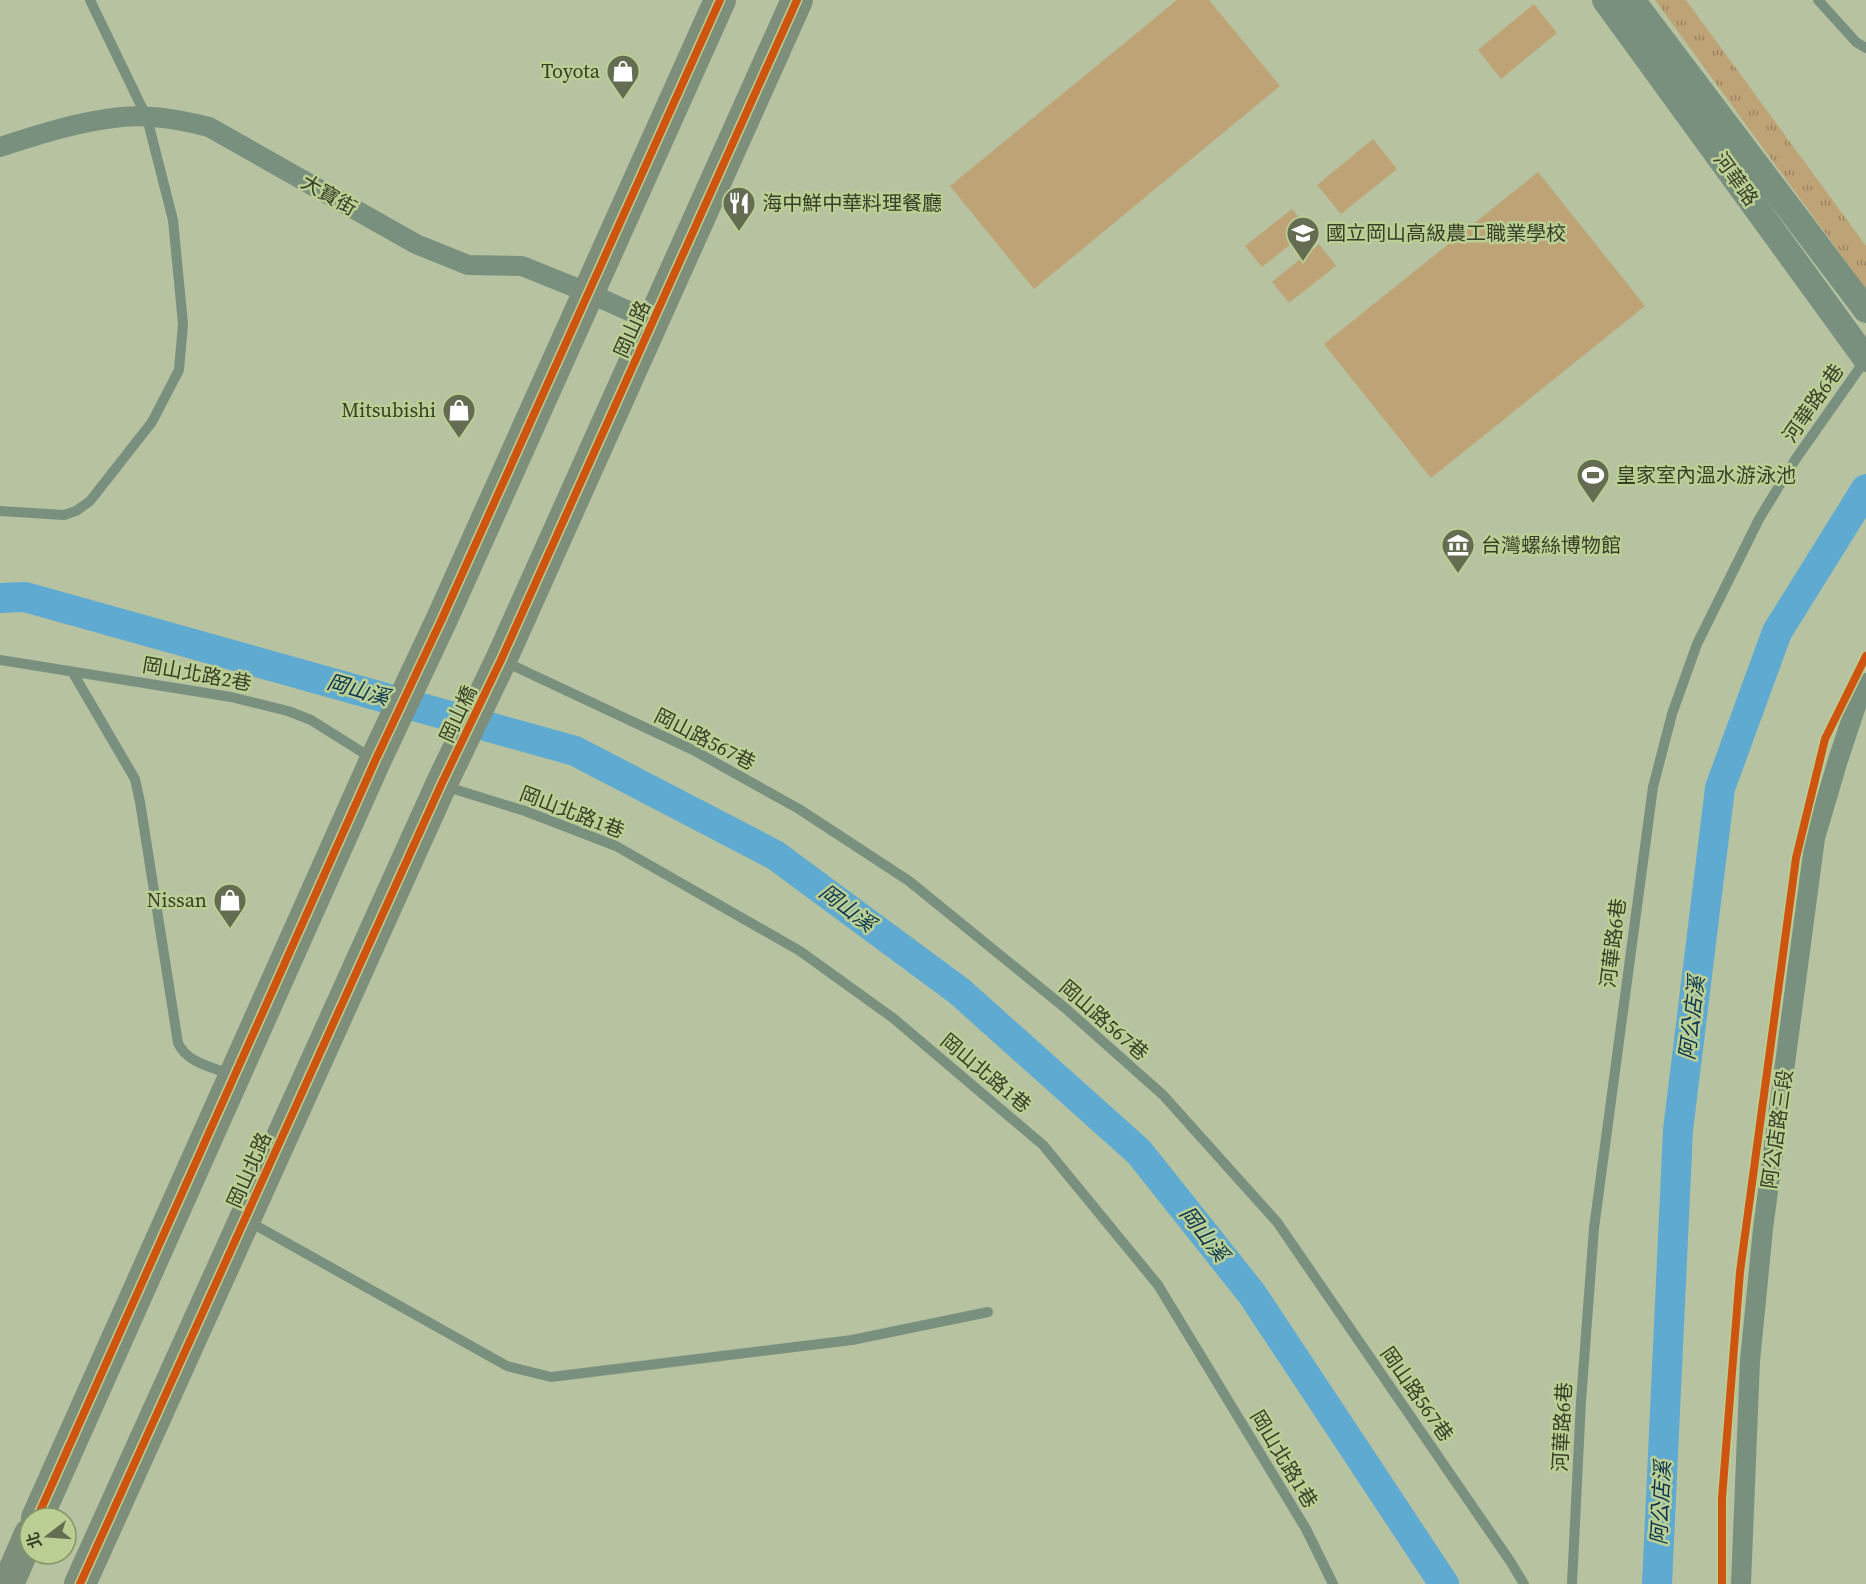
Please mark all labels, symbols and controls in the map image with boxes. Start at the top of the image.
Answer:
shop icon: Toyota [605,53,641,100]
place label: Toyota [541,57,601,85]
street label: 河華路 [1707,147,1765,211]
street label: 大寶街 [296,168,362,222]
restaurant icon: 海中鮮中華料理餐廳 [721,185,757,232]
place label: 海中鮮中華料理餐廳 [762,189,942,217]
school or university icon: 國立岡山高級農工職業學校 [1285,215,1321,262]
place label: 國立岡山高級農工職業學校 [1326,219,1566,247]
street label: 岡山路 [607,296,657,362]
street label: 河華路6巷 [1776,358,1850,448]
shop icon: Mitsubishi [441,392,477,439]
place label: Mitsubishi [341,396,436,424]
sports icon: 皇家室內溫水游泳池 [1575,457,1611,504]
place label: 皇家室內溫水游泳池 [1616,461,1796,489]
museum icon: 台灣螺絲博物館 [1440,527,1476,574]
place label: 台灣螺絲博物館 [1481,531,1621,559]
street label: 岡山北路2巷 [140,651,254,697]
water label: 岡山溪 [324,667,395,713]
street label: 岡山橋 [433,681,483,747]
street label: 岡山路567巷 [650,702,760,776]
street label: 岡山北路1巷 [516,779,628,845]
water label: 岡山溪 [813,877,884,940]
shop icon: Nissan [212,882,248,929]
place label: Nissan [147,886,207,914]
street label: 河華路6巷 [1594,897,1632,989]
water label: 阿公店溪 [1672,972,1711,1061]
street label: 岡山路567巷 [1053,973,1155,1067]
street label: 岡山北路1巷 [935,1027,1037,1119]
street label: 阿公店路三段 [1755,1068,1799,1190]
street label: 岡山北路 [220,1128,278,1212]
water label: 岡山溪 [1174,1200,1237,1270]
street label: 岡山路567巷 [1374,1341,1460,1447]
street label: 河華路6巷 [1546,1381,1578,1473]
street label: 岡山北路1巷 [1244,1405,1324,1513]
water label: 阿公店溪 [1644,1457,1677,1546]
north arrow [18,1506,78,1566]
text: 北 [21,1530,47,1551]

